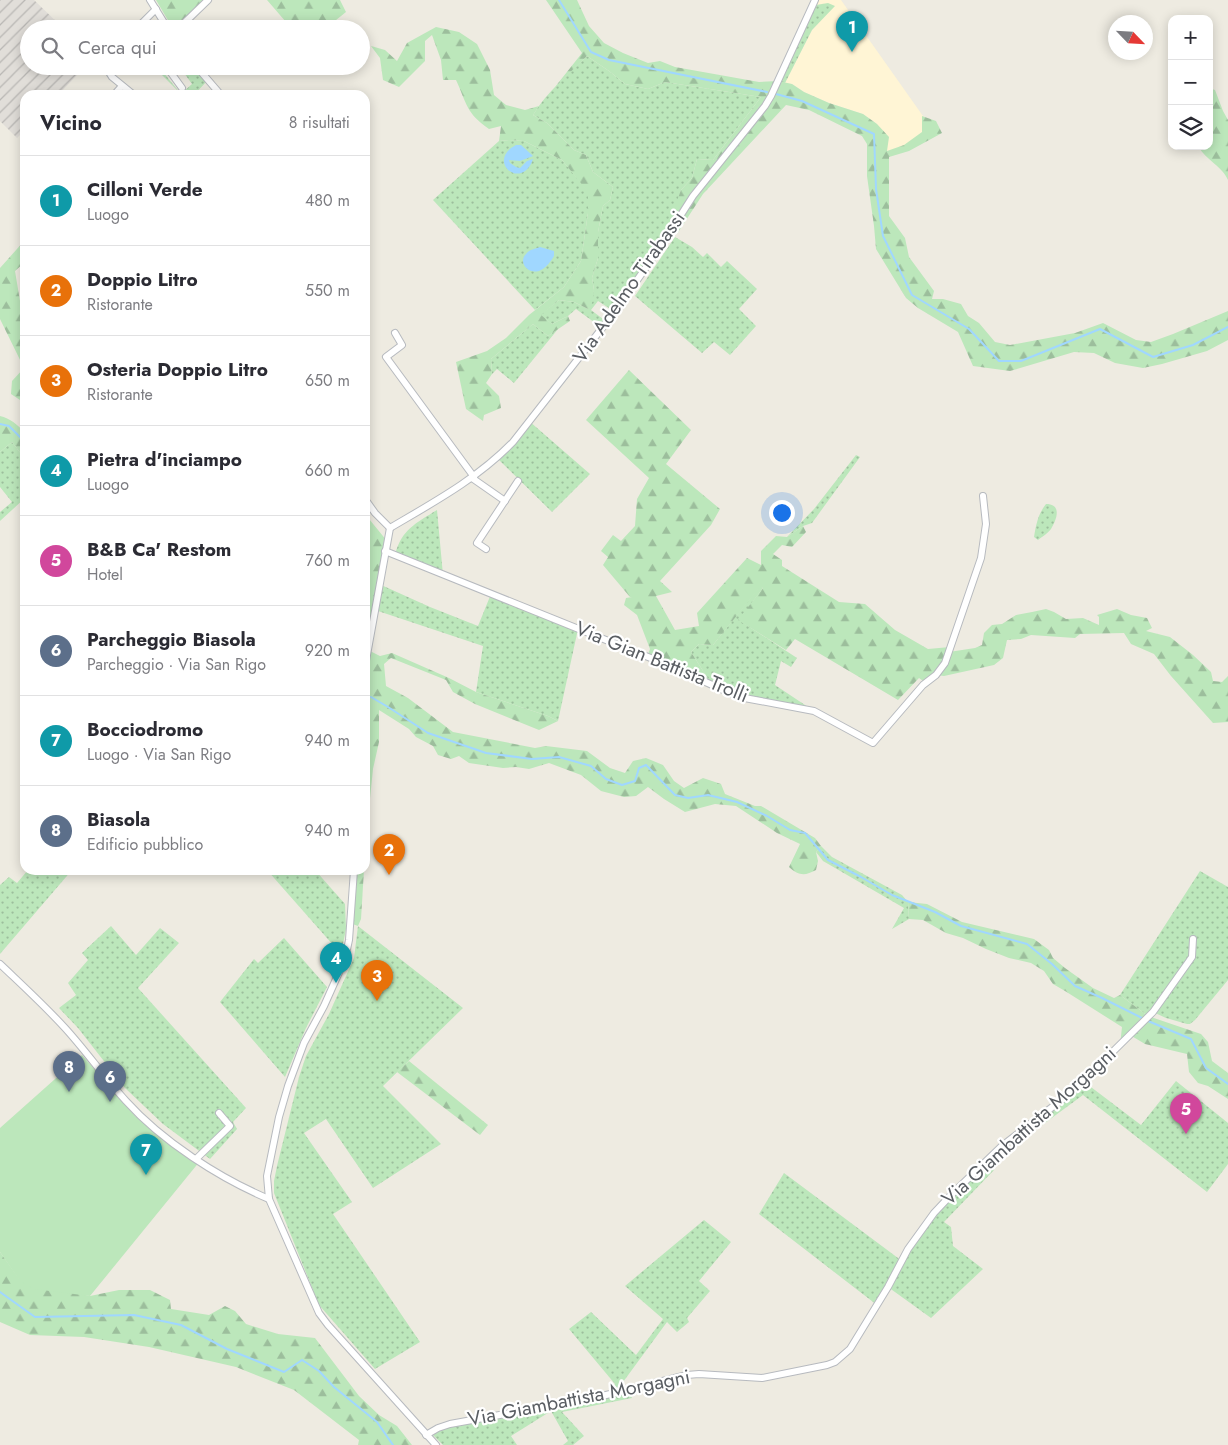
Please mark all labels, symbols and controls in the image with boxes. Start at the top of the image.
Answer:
pin: 1 [836,11,868,52]
north arrow [1108,15,1153,60]
map controls [1168,15,1213,150]
button: + [1168,15,1213,60]
search box [20,20,370,75]
icon: search [38,34,66,62]
text: Cerca qui [78,34,157,61]
button: − [1168,60,1213,105]
button: layers [1168,105,1213,150]
text: Vicino [40,108,102,138]
text: 8 risultati [289,111,350,134]
text: Cilloni Verde [87,176,203,203]
text: 1 [52,189,60,212]
text: 480 m [305,189,350,212]
text: Luogo [87,203,129,226]
street label: Via Adelmo Tirabassi [566,205,692,369]
text: Doppio Litro [87,266,198,293]
text: 2 [51,279,61,302]
text: 550 m [305,279,350,302]
text: Ristorante [87,293,153,316]
text: Osteria Doppio Litro [87,356,268,383]
text: 3 [51,369,61,392]
text: 650 m [305,369,350,392]
text: Ristorante [87,383,153,406]
text: Pietra d'inciampo [87,446,242,473]
text: 4 [50,459,62,482]
text: 660 m [305,459,350,482]
text: Luogo [87,473,129,496]
your location [769,500,795,526]
text: B&B Ca' Restom [87,536,231,563]
text: 5 [51,549,61,572]
text: 760 m [306,549,350,572]
text: Hotel [87,563,123,586]
street label: Via Gian Battista Trolli [571,614,753,710]
text: Parcheggio Biasola [87,626,256,653]
text: 6 [51,639,61,662]
text: 920 m [305,639,350,662]
text: Parcheggio · Via San Rigo [87,653,266,676]
text: Bocciodromo [87,716,203,743]
text: 7 [51,729,61,752]
text: 940 m [305,729,350,752]
text: Luogo · Via San Rigo [87,743,231,766]
text: Biasola [87,806,150,833]
text: 8 [51,819,61,842]
text: 940 m [305,819,350,842]
text: Edificio pubblico [87,833,203,856]
pin: 2 [373,834,405,875]
pin: 4 [320,942,352,983]
pin: 3 [361,960,393,1001]
street label: Via Giambattista Morgagni [935,1040,1123,1212]
pin: 8 [53,1051,85,1092]
pin: 6 [94,1061,126,1102]
pin: 5 [1170,1093,1202,1134]
pin: 7 [130,1134,162,1175]
street label: Via Giambattista Morgagni [465,1362,693,1434]

